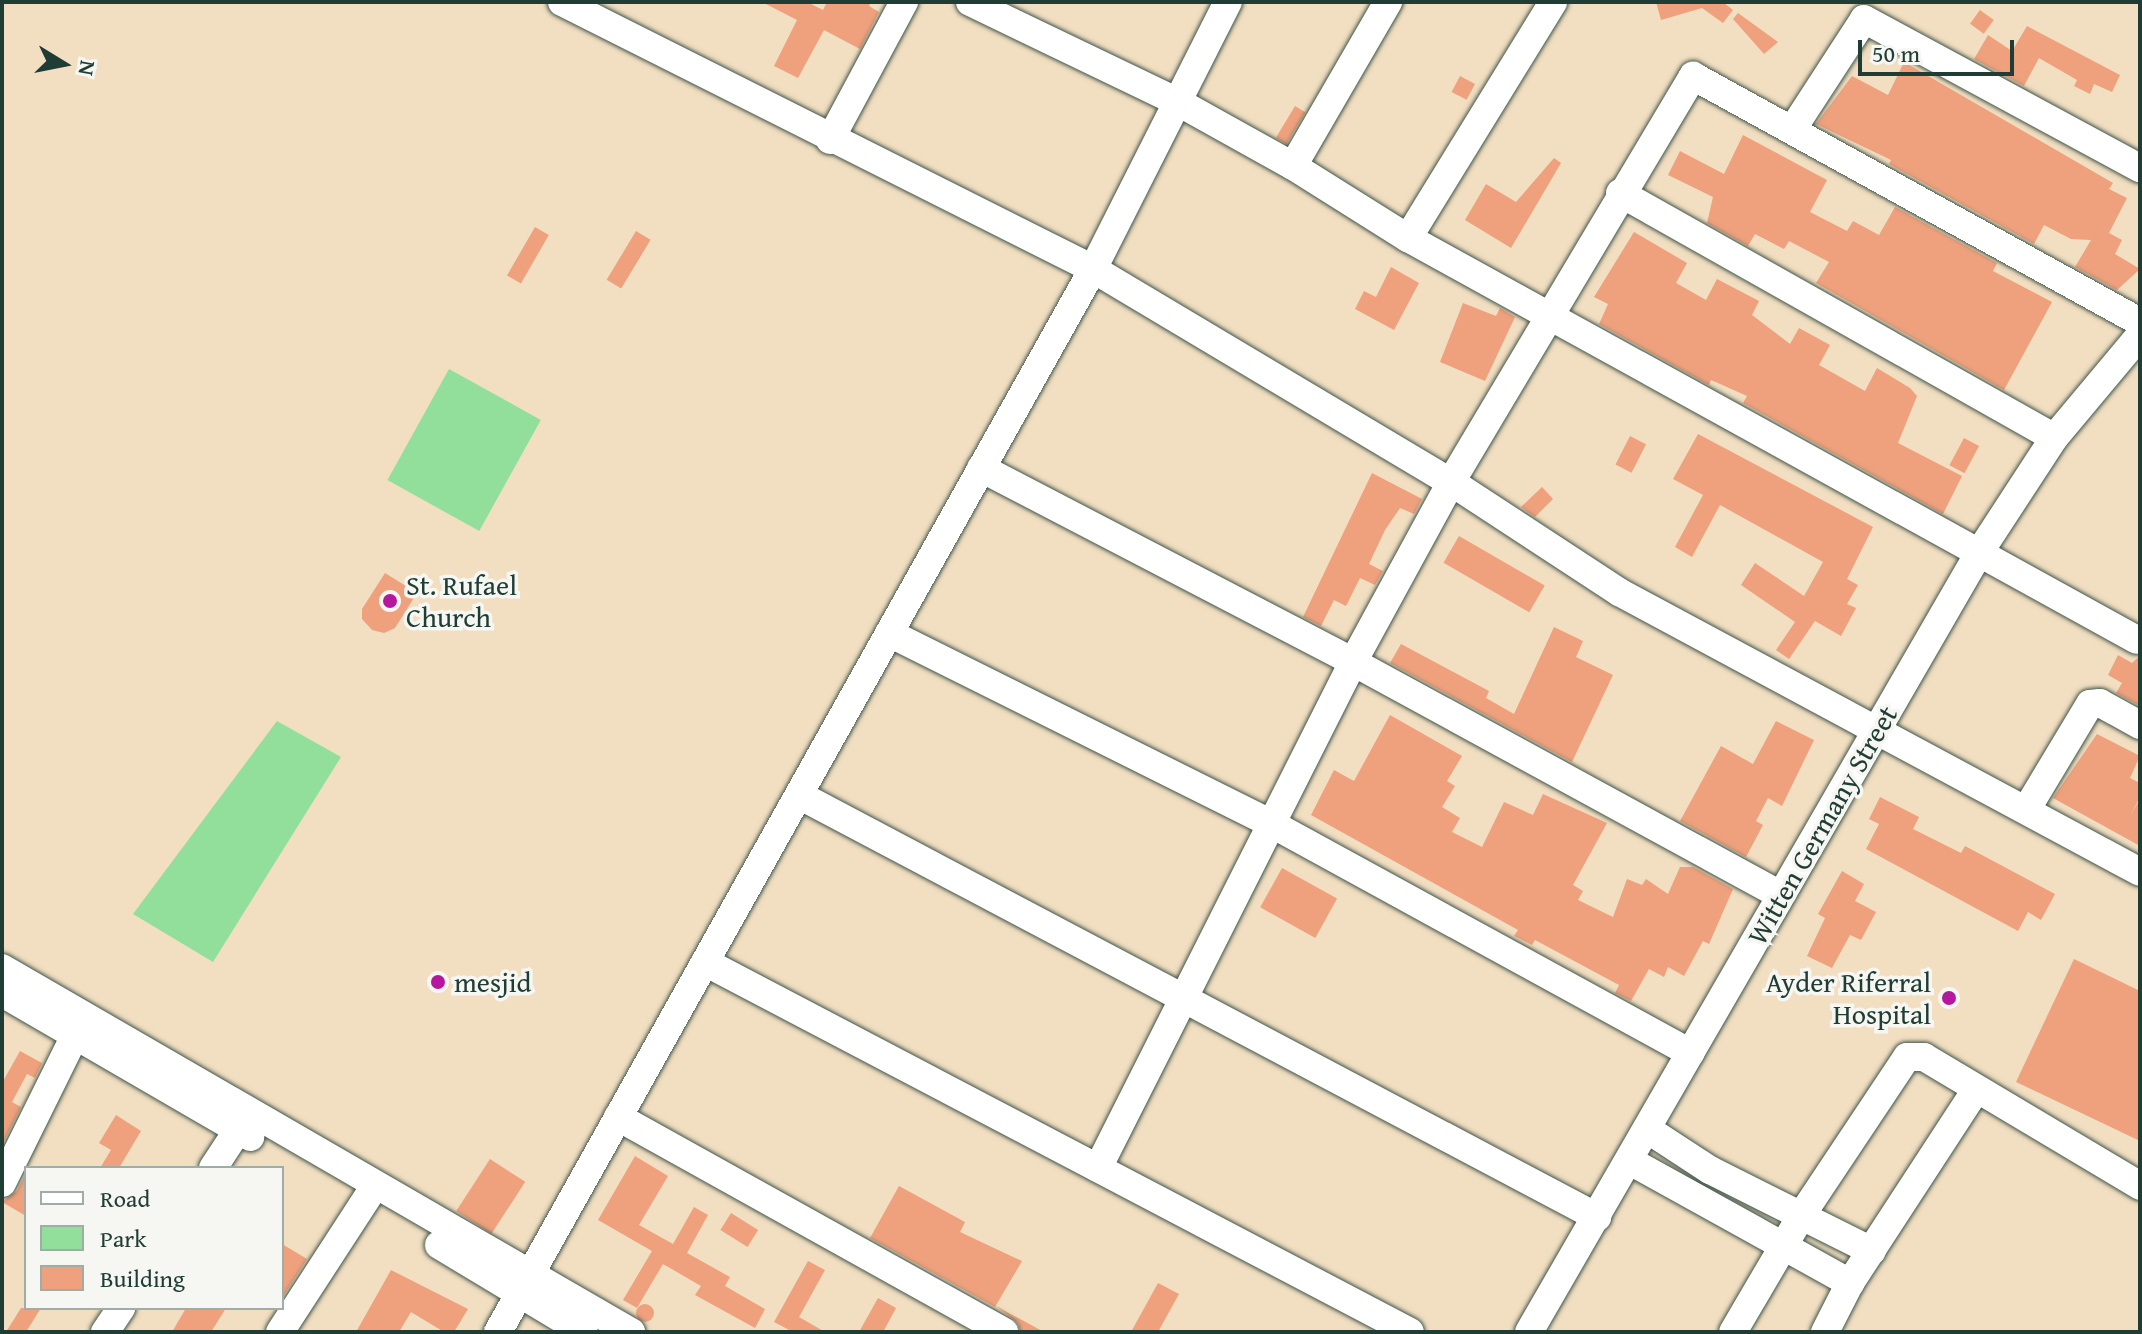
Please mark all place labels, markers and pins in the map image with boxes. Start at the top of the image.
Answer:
place label: St. Rufael Church [406,568,517,634]
marker: St. Rufael Church [381,592,399,610]
place label: mesjid [454,965,531,999]
place label: Ayder Riferral Hospital [1766,965,1931,1031]
marker: mesjid [429,973,447,991]
marker: Ayder Riferral Hospital [1938,987,1960,1009]

